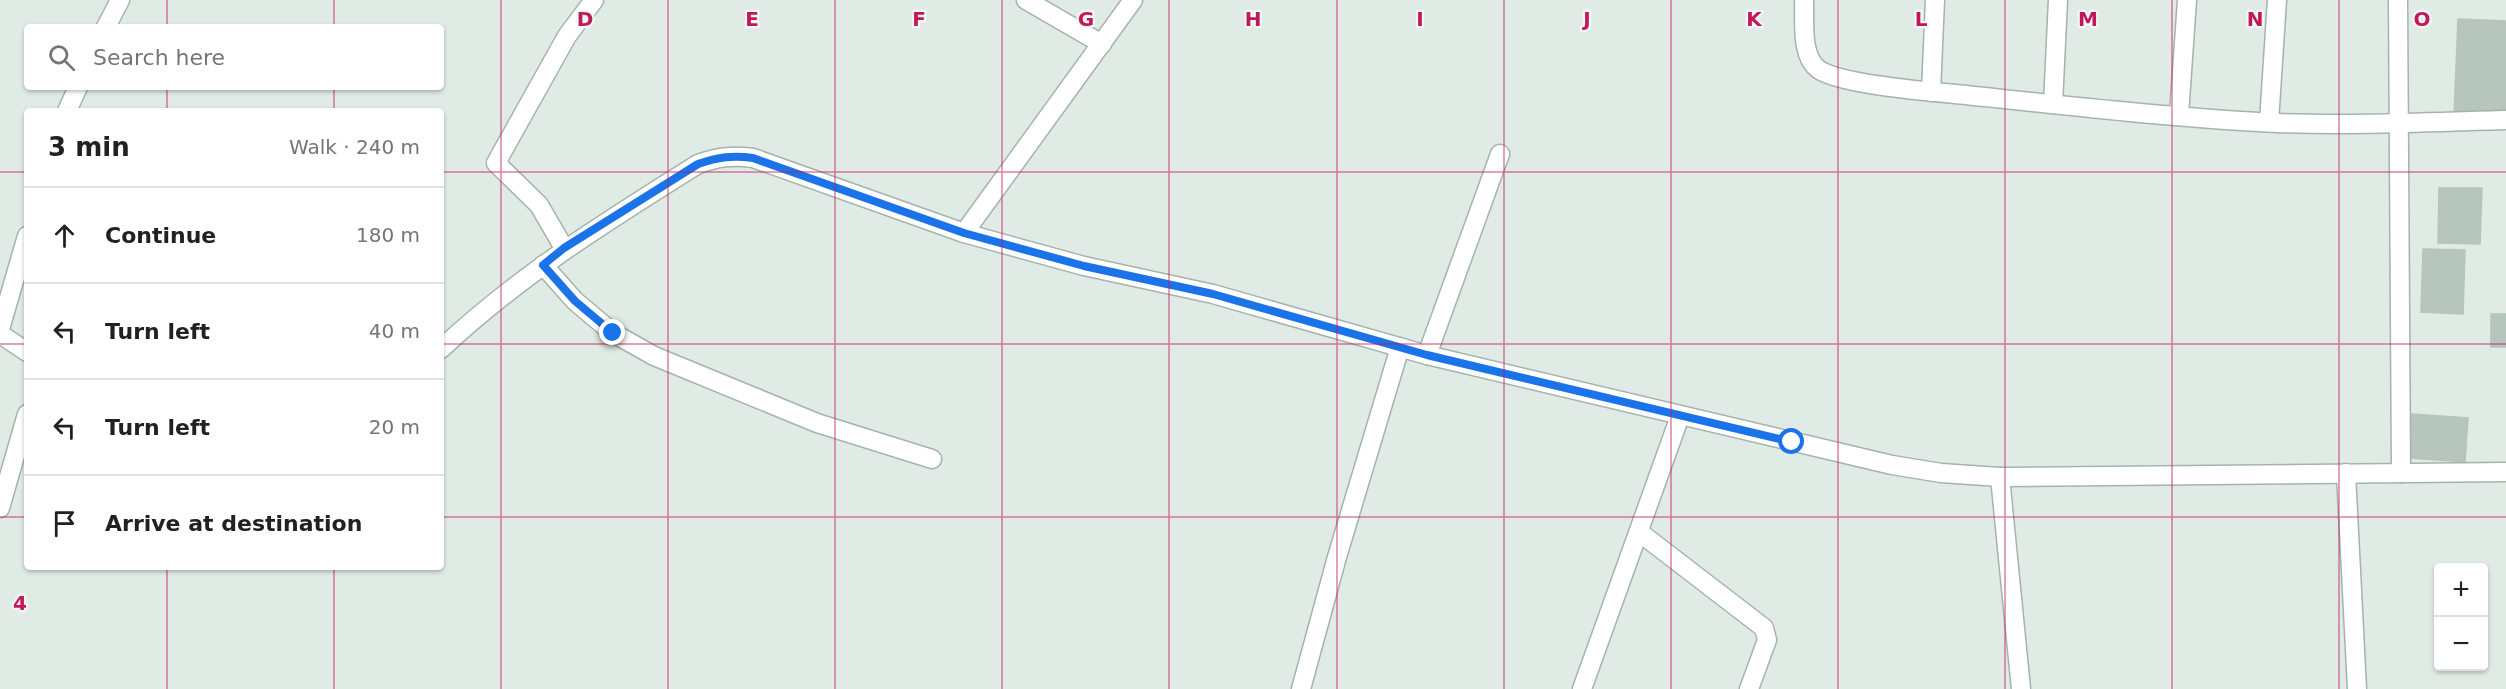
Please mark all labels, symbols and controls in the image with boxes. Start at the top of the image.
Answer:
text: D [577,7,593,31]
text: E [745,7,759,31]
text: F [912,7,926,31]
text: G [1078,7,1094,31]
text: H [1245,7,1261,31]
text: I [1416,7,1424,31]
text: J [1581,7,1591,31]
text: K [1746,7,1763,31]
text: L [1915,7,1928,31]
text: M [2078,7,2098,31]
text: N [2247,7,2263,31]
text: O [2413,7,2431,31]
search box [24,24,444,90]
icon: search [45,41,78,74]
text: Search here [93,45,225,70]
text: 3 min [48,132,130,162]
text: Walk · 240 m [289,135,420,159]
icon: ahead [48,219,81,252]
text: Continue [105,223,216,248]
text: 180 m [356,223,420,247]
icon: left [48,315,81,348]
text: Turn left [105,319,210,344]
text: 40 m [369,319,420,343]
route end [599,319,625,345]
icon: left [48,411,81,444]
text: Turn left [105,415,210,440]
text: 20 m [369,415,420,439]
route start [1778,428,1804,454]
icon: arrive [48,507,81,540]
text: Arrive at destination [105,511,362,536]
map controls [2434,563,2488,671]
button: + [2434,563,2488,617]
text: 4 [13,591,27,615]
button: − [2434,617,2488,671]

